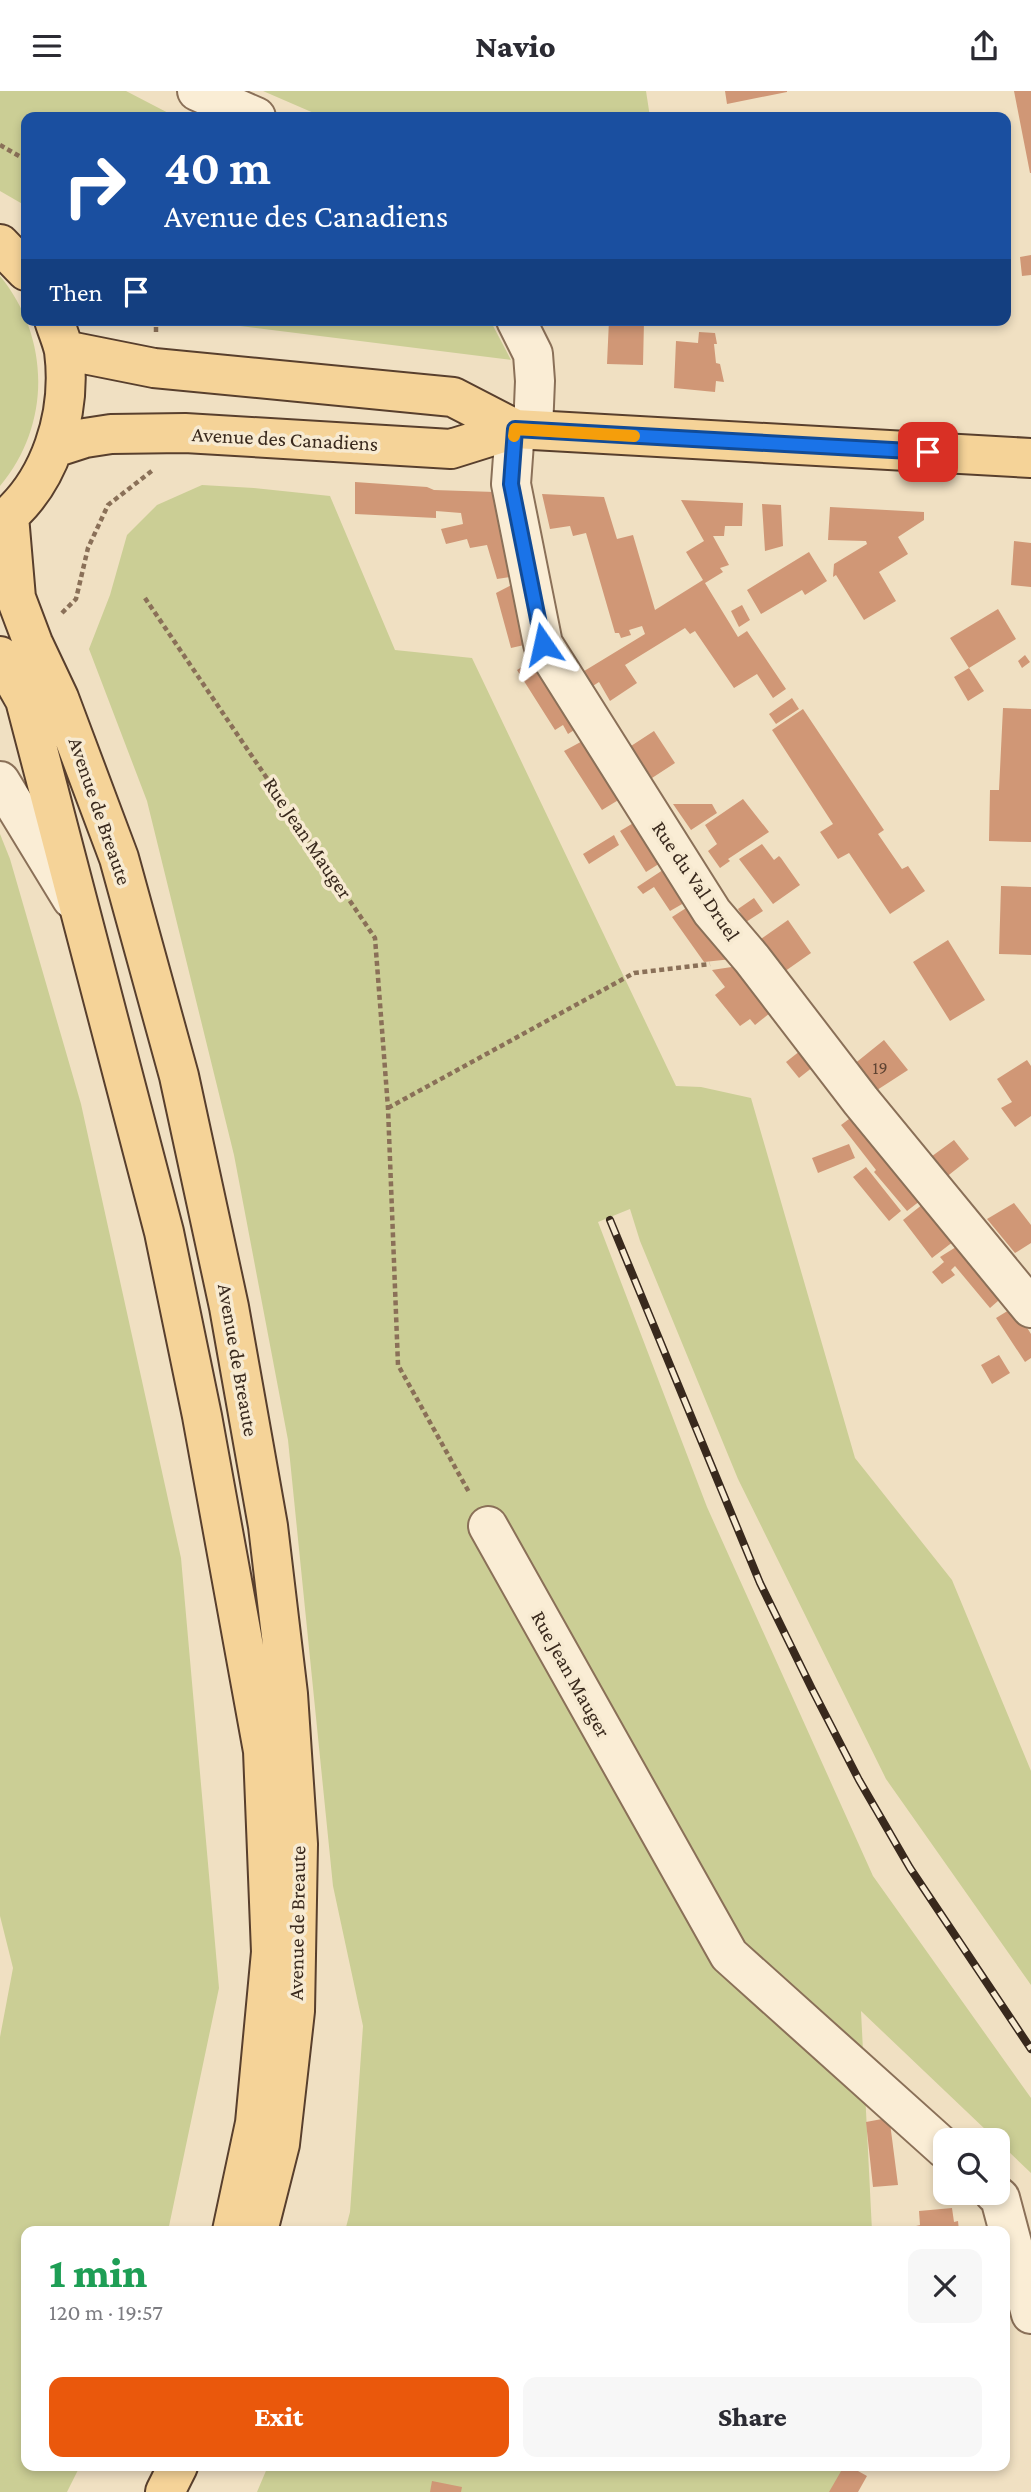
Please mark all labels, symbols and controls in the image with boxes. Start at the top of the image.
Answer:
icon: menu [28,27,66,65]
icon: share [965,27,1003,65]
text: Navio [475,28,556,64]
icon: right [49,140,140,231]
text: 40 m [164,140,271,195]
text: Avenue des Canadiens [164,198,448,234]
icon: arrive [117,273,155,311]
text: Then [49,278,103,307]
street label: Avenue des Canadiens [191,422,379,456]
pin [898,422,958,482]
icon: arrive [909,433,947,471]
position arrow [506,607,580,681]
street label: Avenue de Breaute [63,734,137,888]
street label: Rue Jean Mauger [259,773,358,904]
street label: Rue du Val Druel [647,817,745,945]
house number: 19 [872,1058,888,1078]
street label: Avenue de Breaute [213,1282,263,1438]
street label: Rue Jean Mauger [526,1606,616,1742]
street label: Avenue de Breaute [284,1845,310,2001]
map controls [933,2128,1010,2205]
button: search [933,2128,1010,2205]
text: 1 min [49,2249,147,2296]
button: close [908,2249,982,2323]
text: 120 m · 19:57 [49,2299,163,2325]
button: Exit [49,2377,509,2457]
button: Share [523,2377,982,2457]

